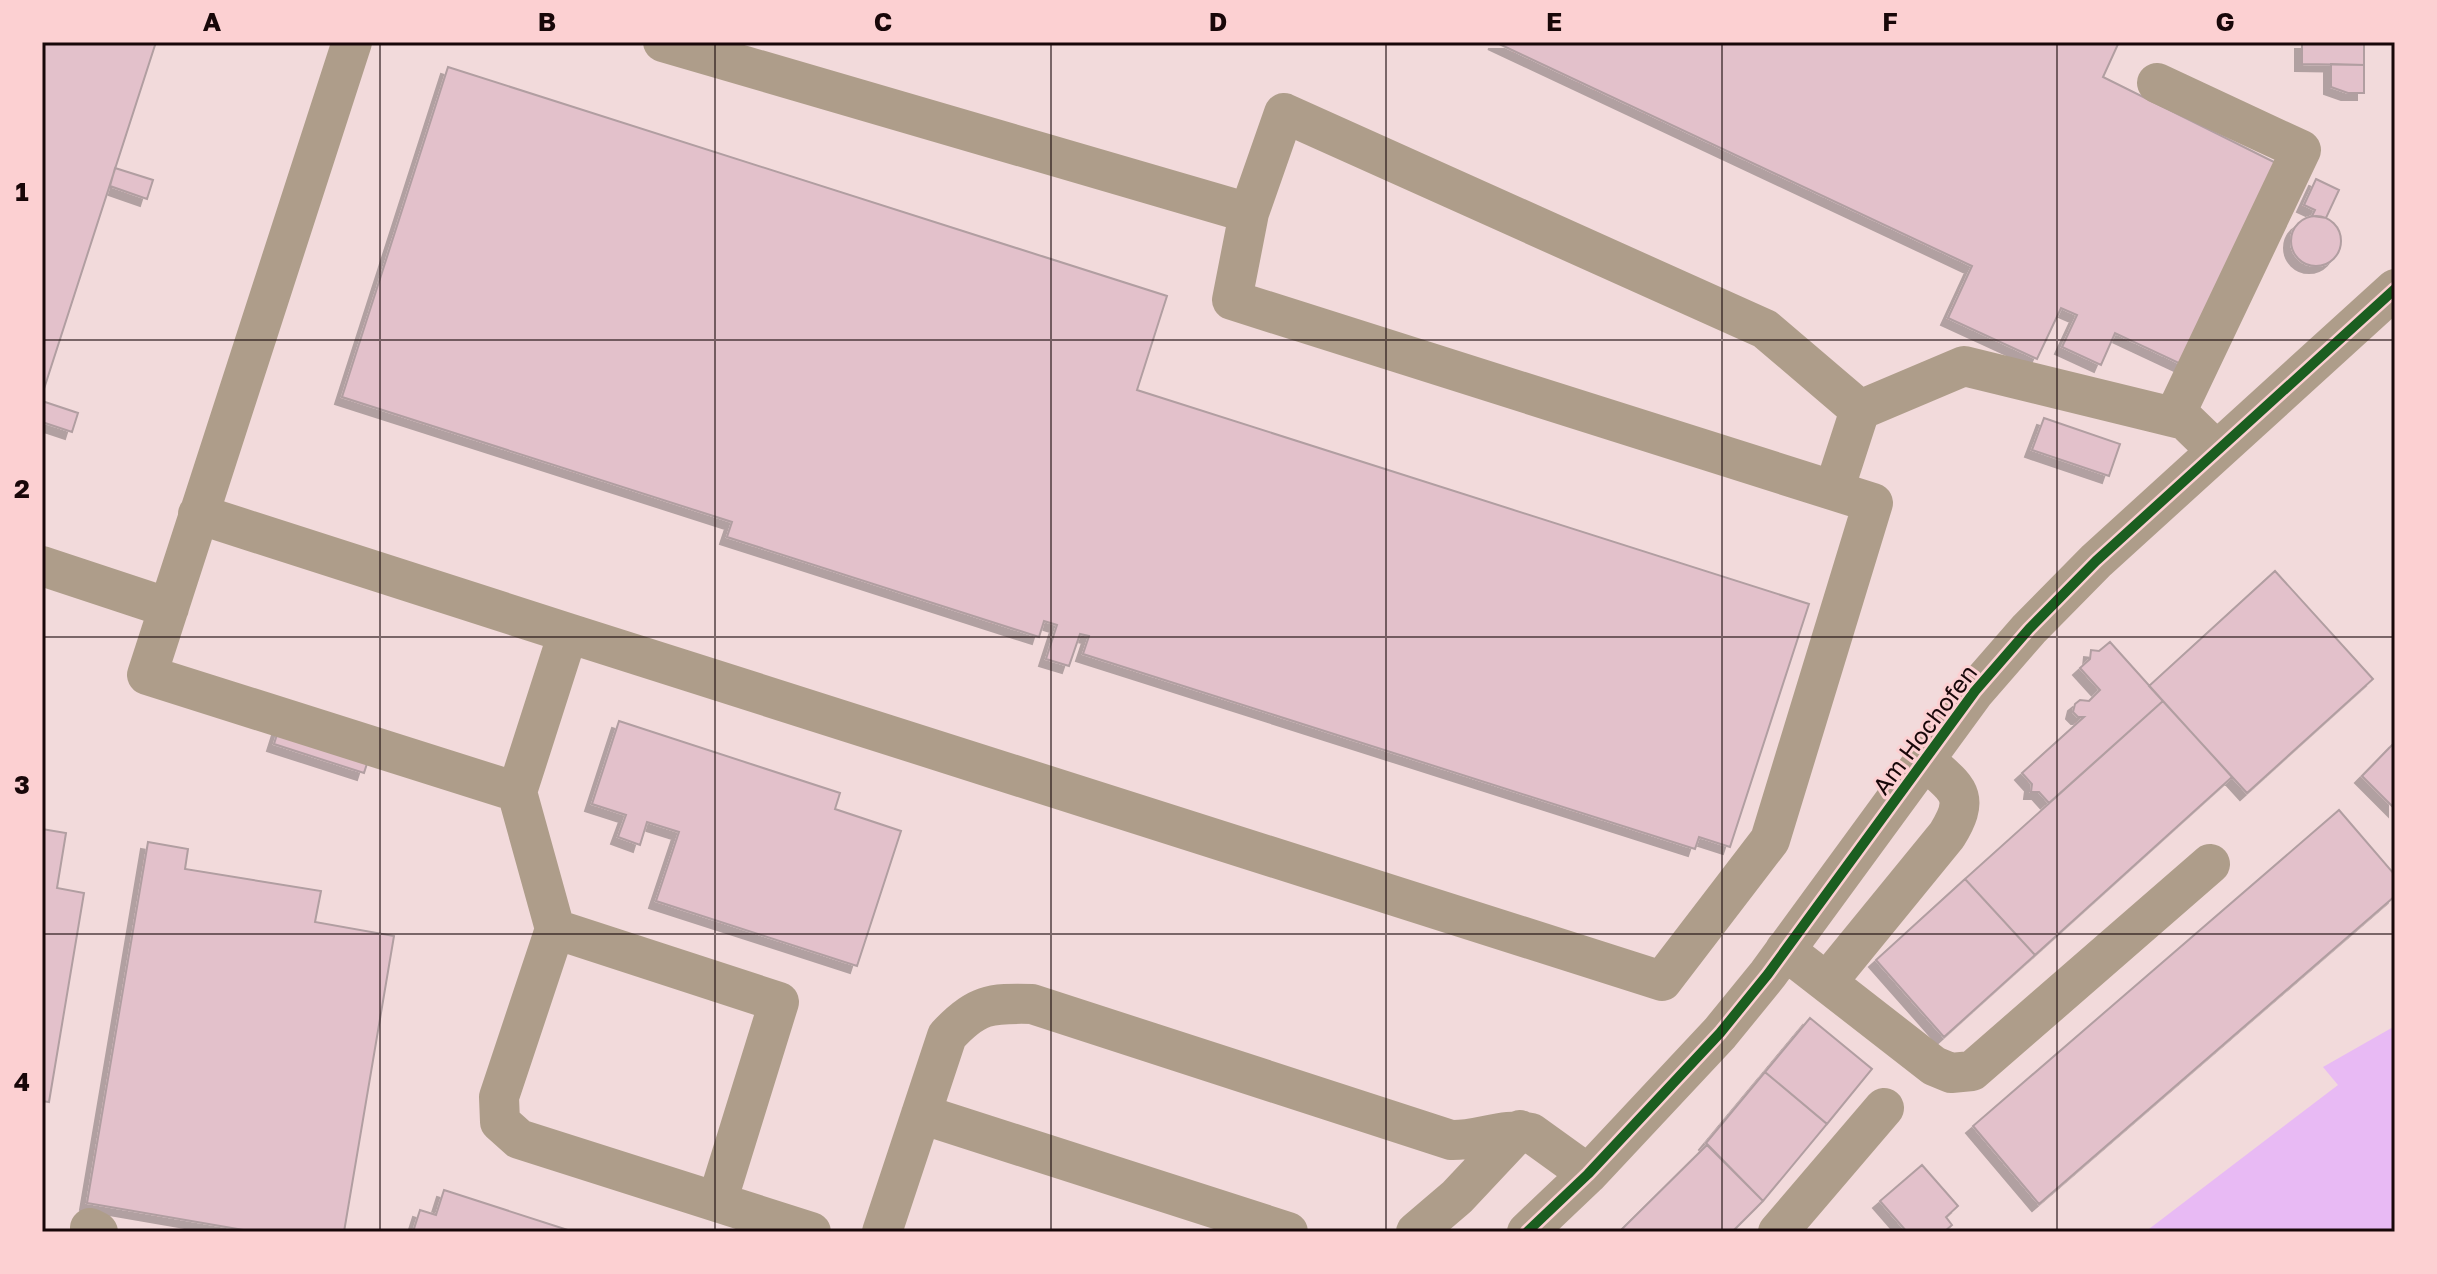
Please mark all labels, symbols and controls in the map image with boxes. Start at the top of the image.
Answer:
text: A [203,6,222,37]
text: B [538,6,556,37]
text: C [874,6,892,37]
text: D [1209,6,1227,37]
text: E [1546,6,1562,37]
text: F [1882,6,1898,37]
text: G [2215,6,2235,37]
text: 1 [15,176,29,207]
text: 2 [14,473,30,504]
street label: Am Hochofen [1866,658,1982,800]
text: 3 [14,769,30,800]
text: 4 [14,1066,30,1097]

